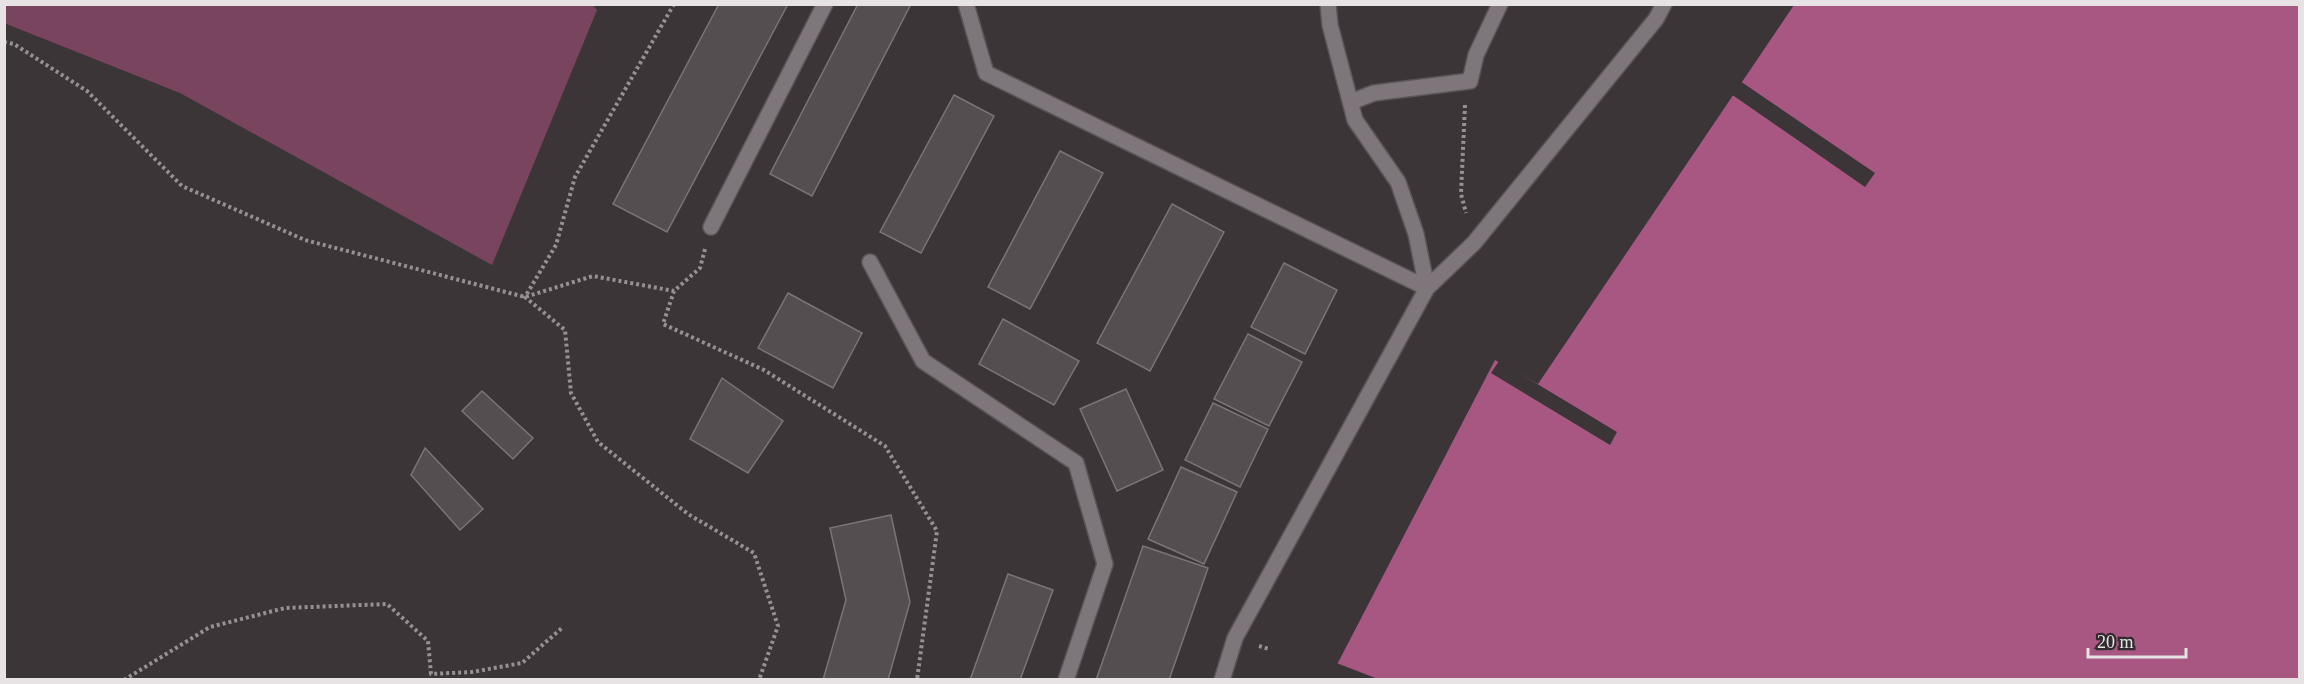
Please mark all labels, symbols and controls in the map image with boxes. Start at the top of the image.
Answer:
scale bar [2088,621,2186,659]
text: 20 m [2097,632,2134,652]

